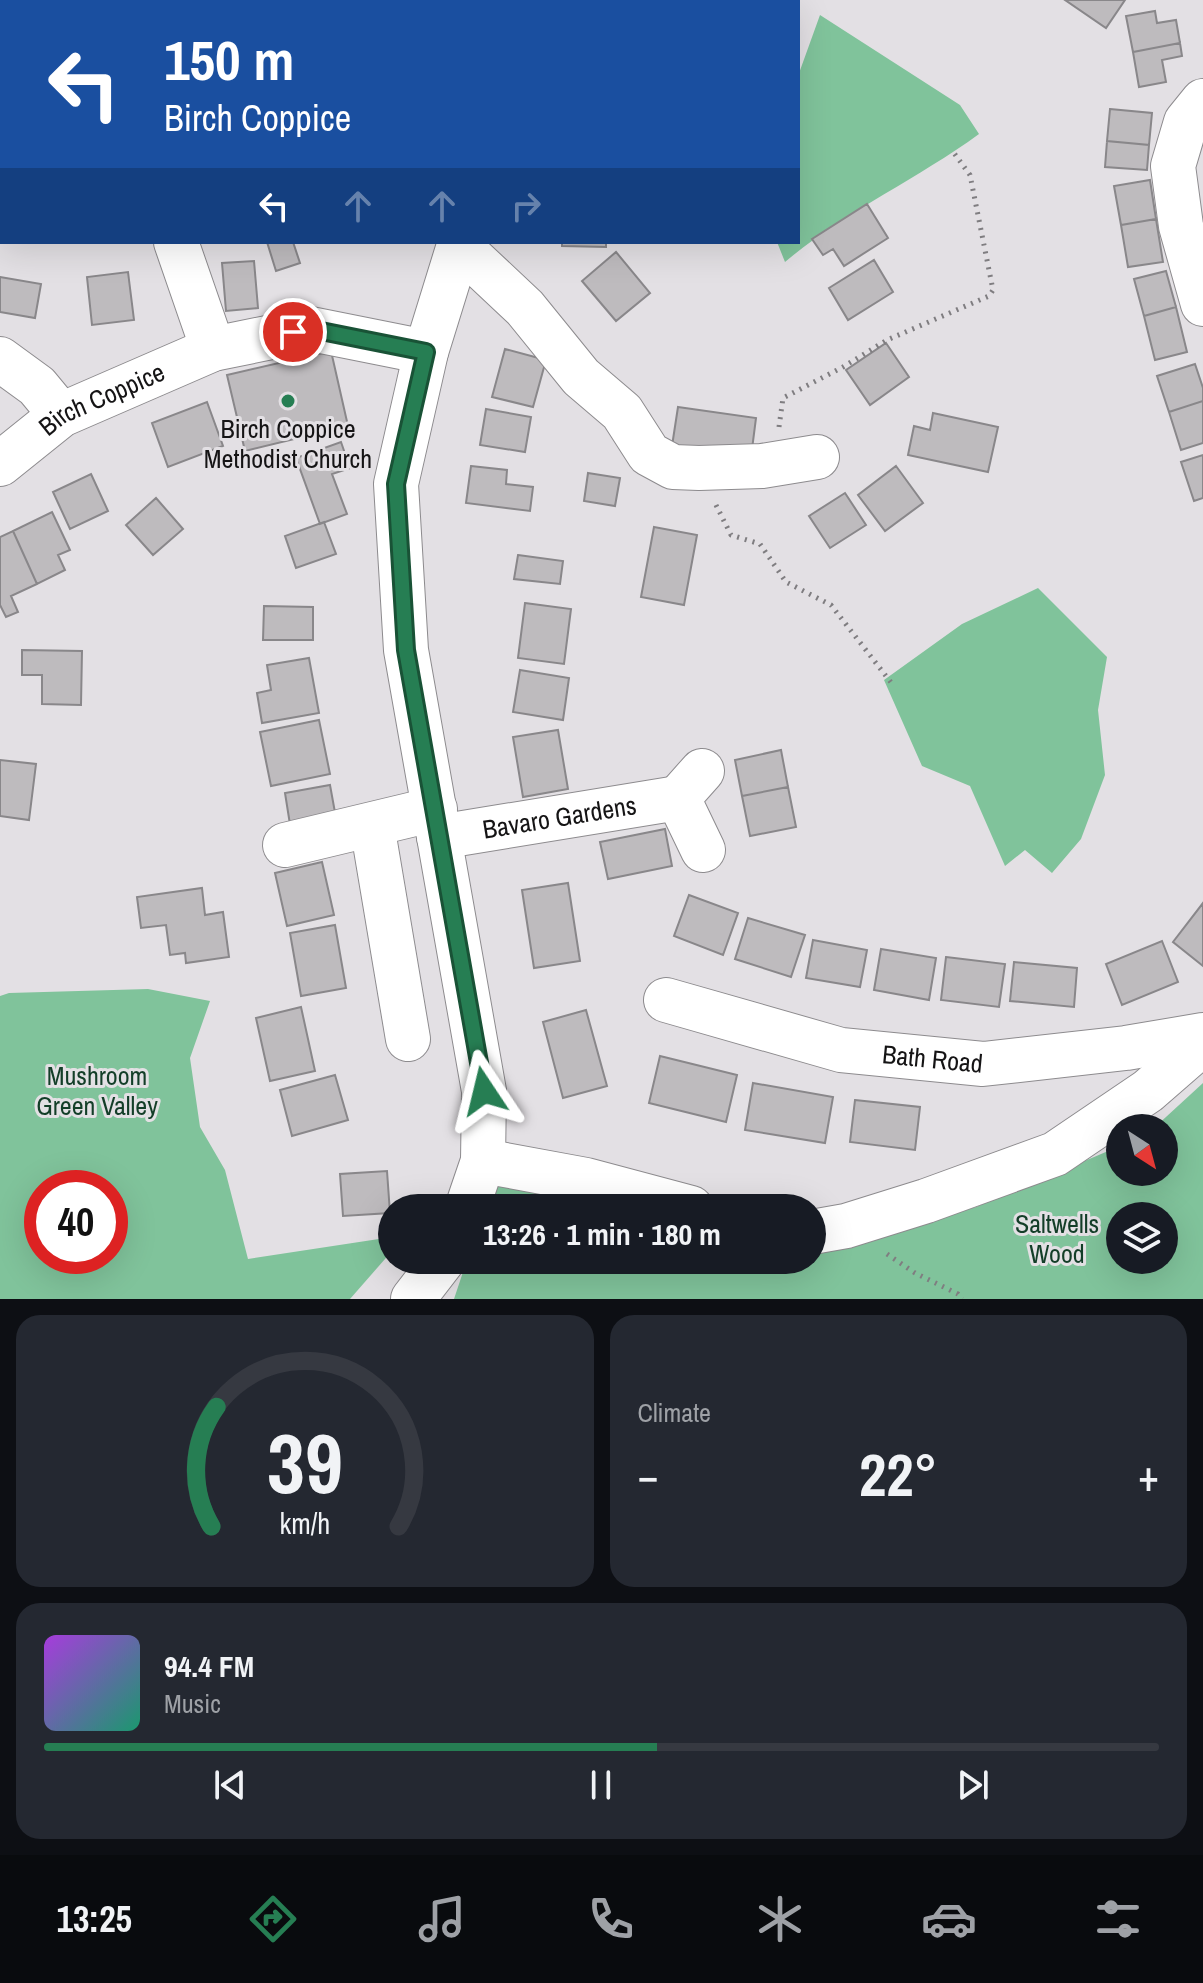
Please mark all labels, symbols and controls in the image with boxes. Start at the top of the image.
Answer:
text: 150 m [164,22,294,97]
icon: left [32,32,136,136]
text: Birch Coppice [164,94,351,142]
icon: left [252,184,296,228]
icon: ahead [336,184,380,228]
icon: ahead [420,184,464,228]
icon: right [504,184,548,228]
pin [259,298,327,366]
icon: arrive [271,310,315,354]
street label: Birch Coppice [31,354,170,443]
marker: Birch Coppice Methodist Church [279,392,297,410]
place label: Birch Coppice Methodist Church [204,411,372,476]
street label: Bavaro Gardens [480,787,639,847]
street label: Bath Road [881,1036,984,1081]
position arrow [442,1049,526,1133]
park label: Mushroom Green Valley [36,1058,158,1123]
north arrow [1106,1114,1178,1186]
map controls [1106,1114,1178,1274]
speed limit sign: 40 [24,1170,128,1274]
button: layers [1106,1202,1178,1274]
park label: Saltwells Wood [1015,1206,1099,1271]
text: 13:26 · 1 min · 180 m [483,1214,721,1254]
text: Climate [638,1395,711,1430]
text: 39 [267,1407,343,1519]
text: 22° [859,1434,938,1515]
text: − [638,1445,659,1505]
text: + [1138,1445,1159,1505]
text: km/h [279,1504,330,1543]
text: 94.4 FM [164,1646,254,1686]
text: Music [164,1686,221,1721]
icon: previous [208,1763,252,1807]
icon: pause [579,1763,623,1807]
icon: next [951,1763,995,1807]
icon: directions [245,1891,301,1947]
icon: music [414,1891,470,1947]
icon: phone [583,1891,639,1947]
icon: climate [752,1891,808,1947]
icon: car [921,1891,977,1947]
icon: filters [1090,1891,1146,1947]
text: 13:25 [57,1895,132,1943]

